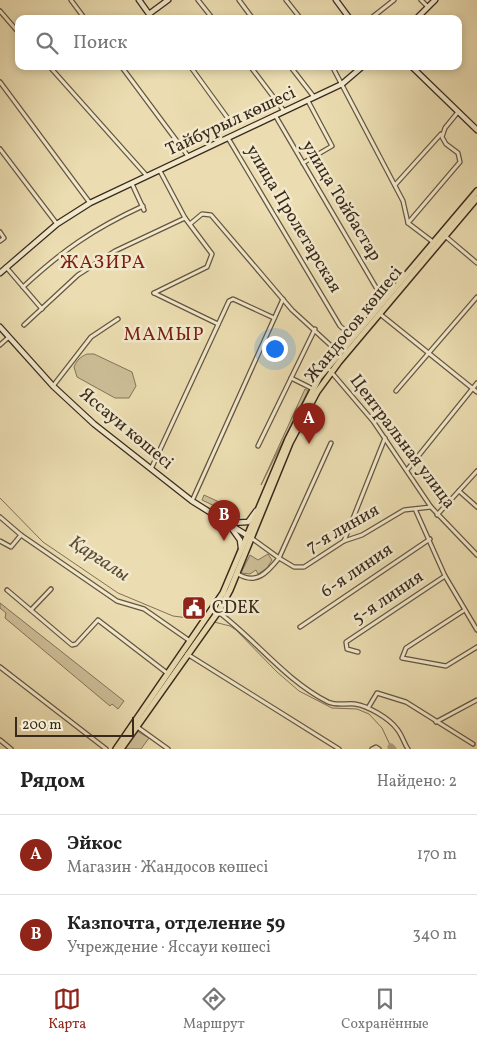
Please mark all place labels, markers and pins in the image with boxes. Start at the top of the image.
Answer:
pin: A [293,403,325,444]
pin: B [208,500,240,541]
public building icon: CDEK [181,595,207,621]
place label: CDEK [212,596,260,621]

